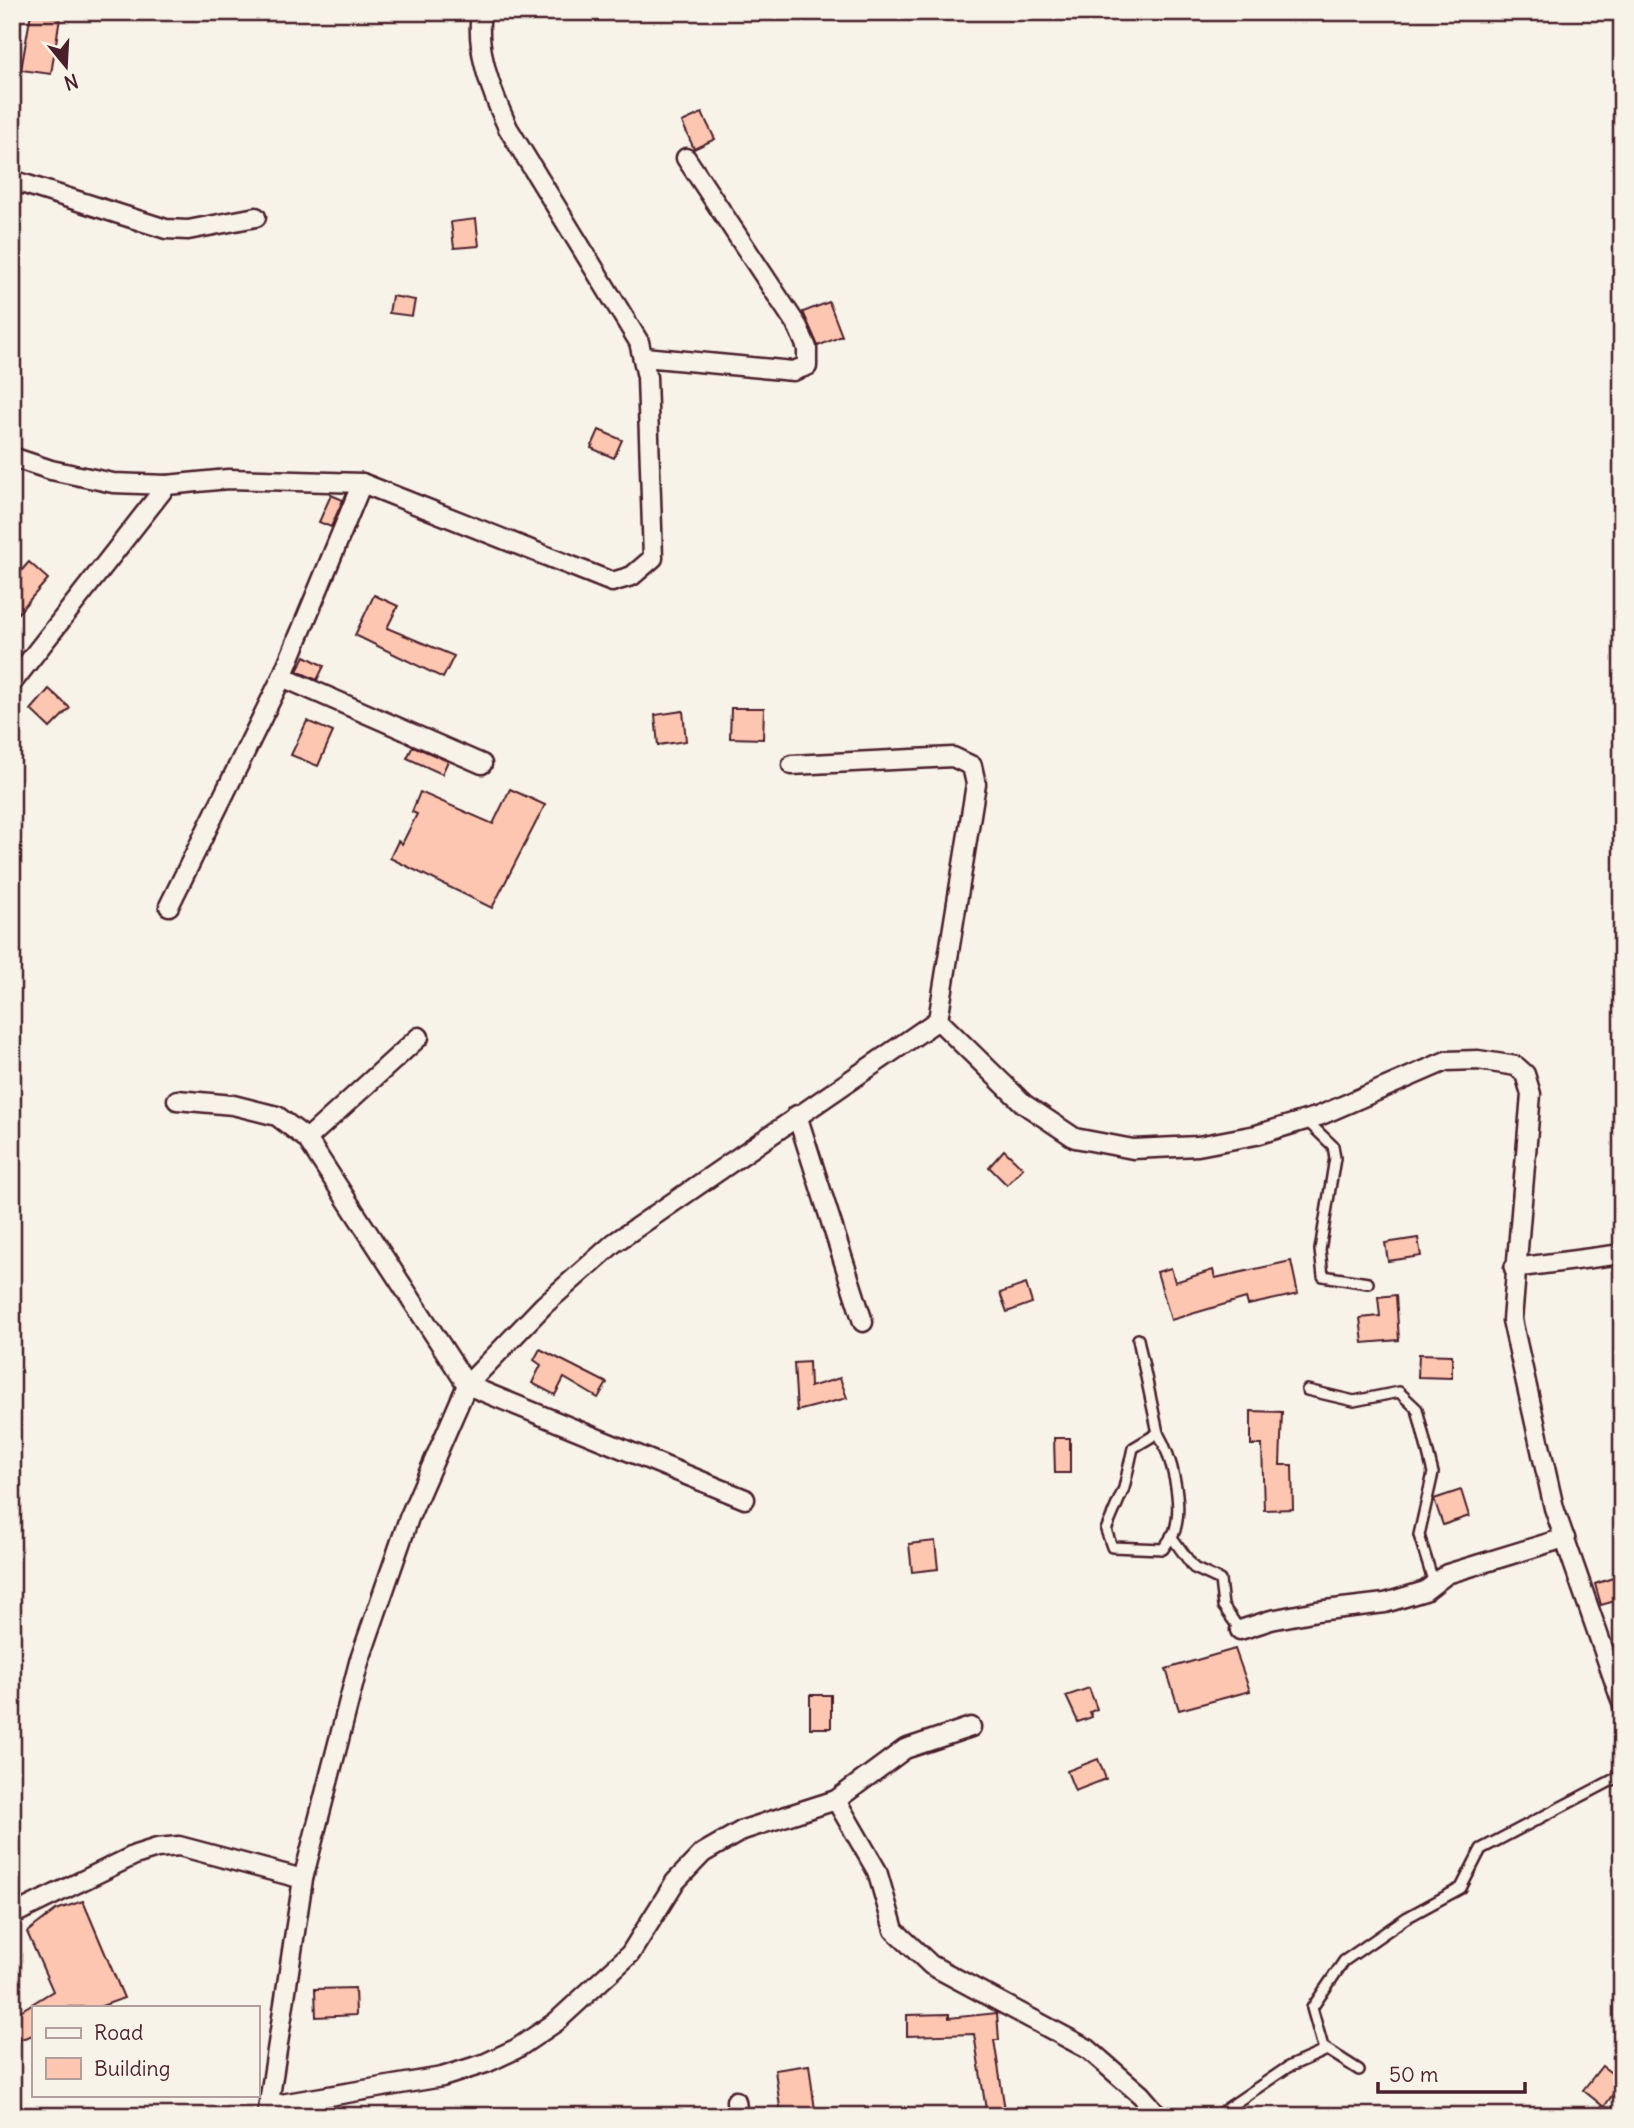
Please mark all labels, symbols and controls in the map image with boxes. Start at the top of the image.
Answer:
north arrow [32,32,102,102]
text: N [61,69,81,96]
legend [32,2006,259,2096]
text: Road [94,2019,143,2046]
scale bar [1378,2051,1526,2095]
text: Building [94,2055,170,2082]
text: 50 m [1389,2061,1438,2088]

